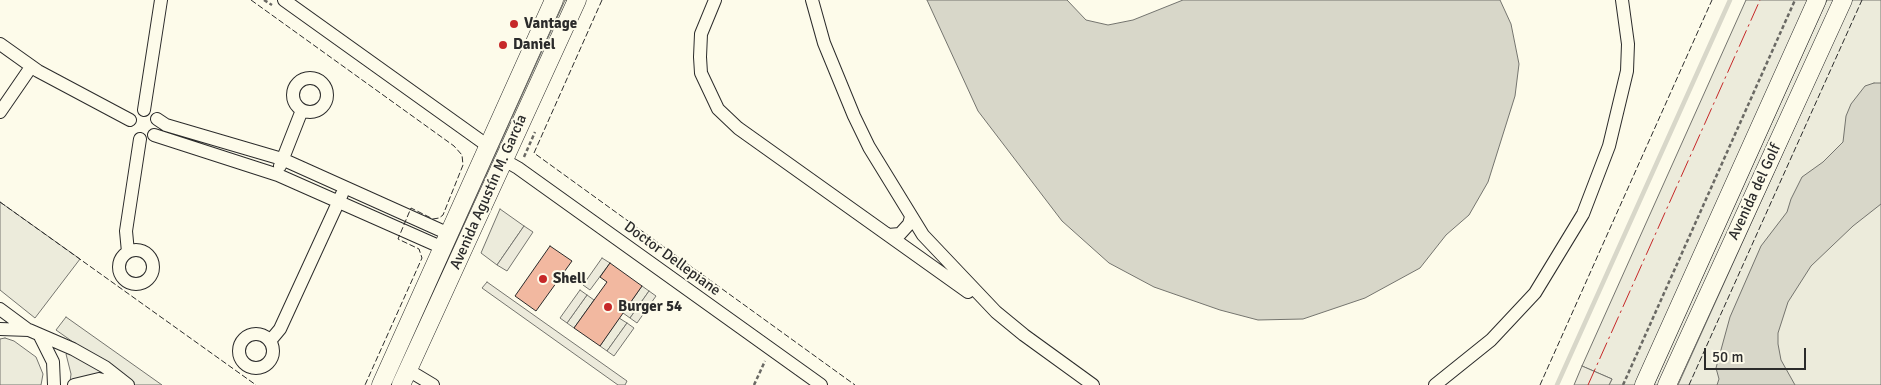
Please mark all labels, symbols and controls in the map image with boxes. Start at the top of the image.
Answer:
place label: Vantage [524,15,577,33]
marker: Vantage [508,18,520,30]
place label: Daniel [513,36,555,54]
marker: Daniel [497,39,509,51]
street label: Avenida Agustín M. García [447,112,531,272]
street label: Avenida del Golf [1725,141,1785,243]
street label: Doctor Dellepiane [620,218,724,300]
place label: Shell [553,270,586,288]
marker: Shell [537,273,549,285]
place label: Burger 54 [618,298,682,316]
marker: Burger 54 [602,301,614,313]
scale bar [1706,338,1808,370]
text: 50 m [1712,348,1743,366]

